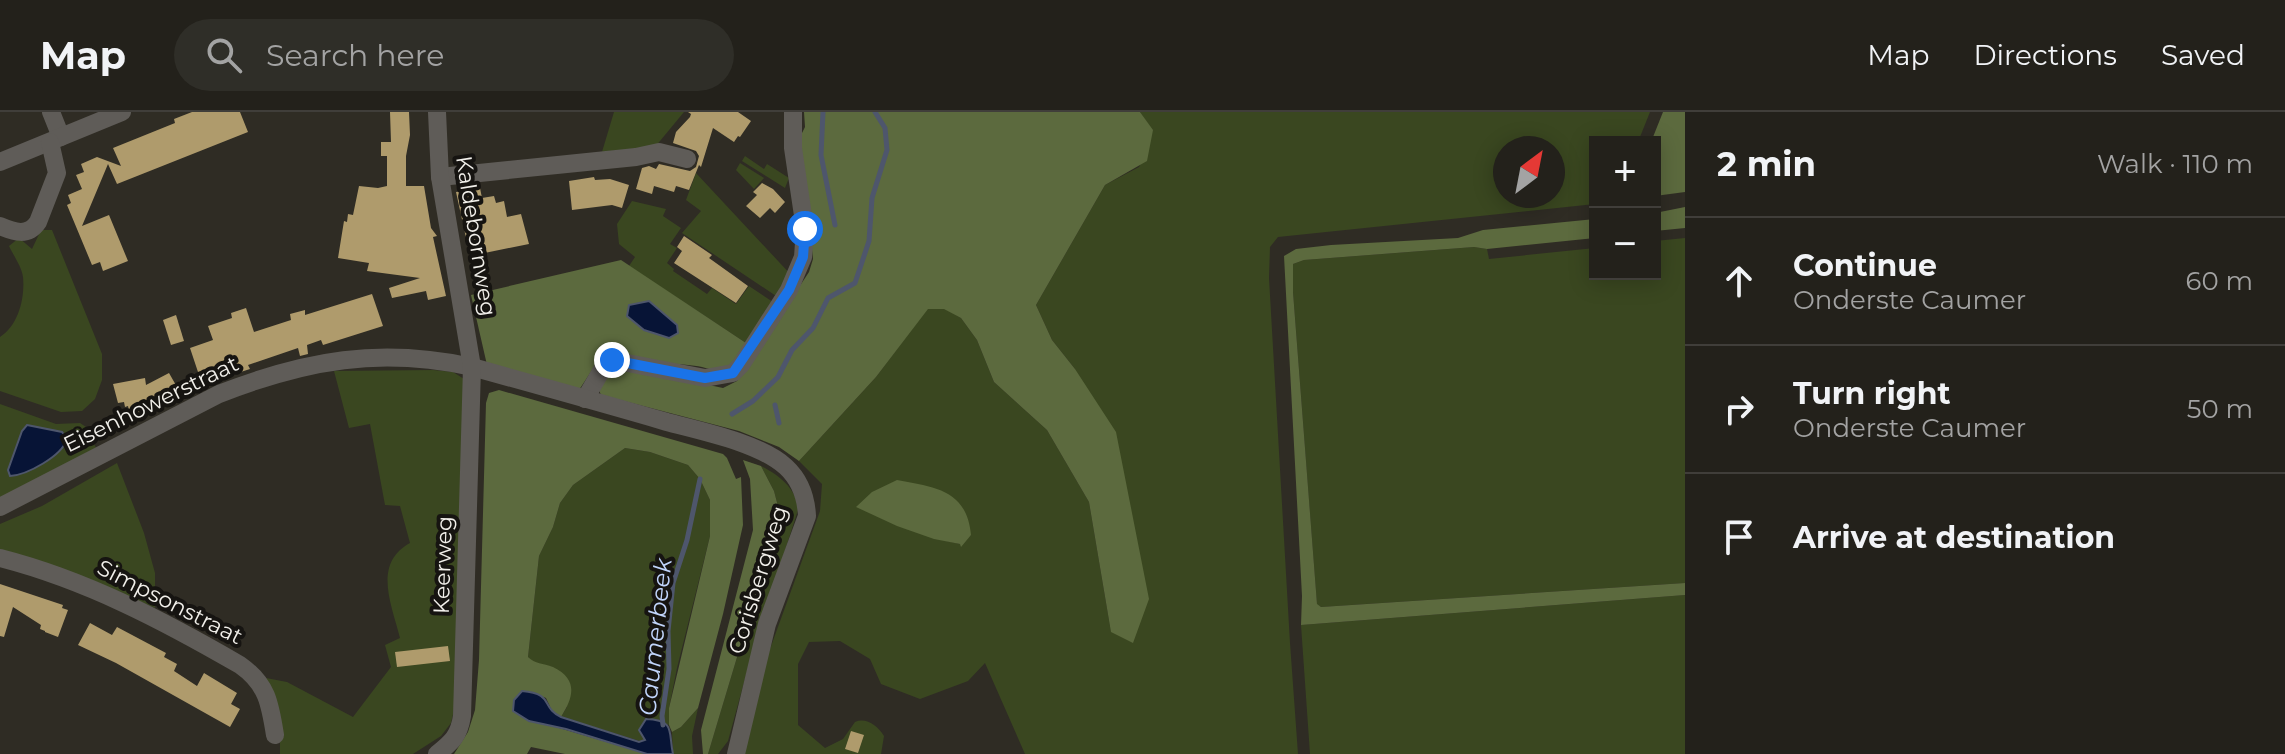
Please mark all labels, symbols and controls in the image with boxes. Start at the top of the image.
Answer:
search box [174,19,734,91]
text: Map [40,32,126,79]
icon: search [202,33,246,77]
text: Search here [266,37,444,74]
text: Map [1867,38,1929,72]
text: Directions [1973,38,2117,72]
text: Saved [2161,38,2245,72]
north arrow [1493,136,1565,208]
map controls [1589,136,1661,280]
button: + [1589,136,1661,208]
text: 2 min [1717,143,1816,185]
text: Walk · 110 m [2097,148,2253,180]
street label: Kaldebornweg [450,154,502,318]
button: − [1589,208,1661,280]
route start [787,211,823,247]
text: Continue [1793,247,1937,284]
icon: ahead [1717,259,1761,303]
text: 60 m [2186,265,2253,297]
text: Onderste Caumer [1793,284,2026,316]
route end [594,342,630,378]
street label: Eisenhowerstraat [59,350,243,458]
text: Turn right [1793,375,1950,412]
icon: right [1717,387,1761,431]
text: 50 m [2187,393,2253,425]
text: Onderste Caumer [1793,412,2026,444]
street label: Corisbergweg [723,503,793,657]
street label: Keerweg [428,515,458,615]
icon: arrive [1717,515,1761,559]
text: Arrive at destination [1793,519,2115,556]
street label: Simpsonstraat [93,554,247,650]
water label: Caumerbeek [632,555,678,717]

